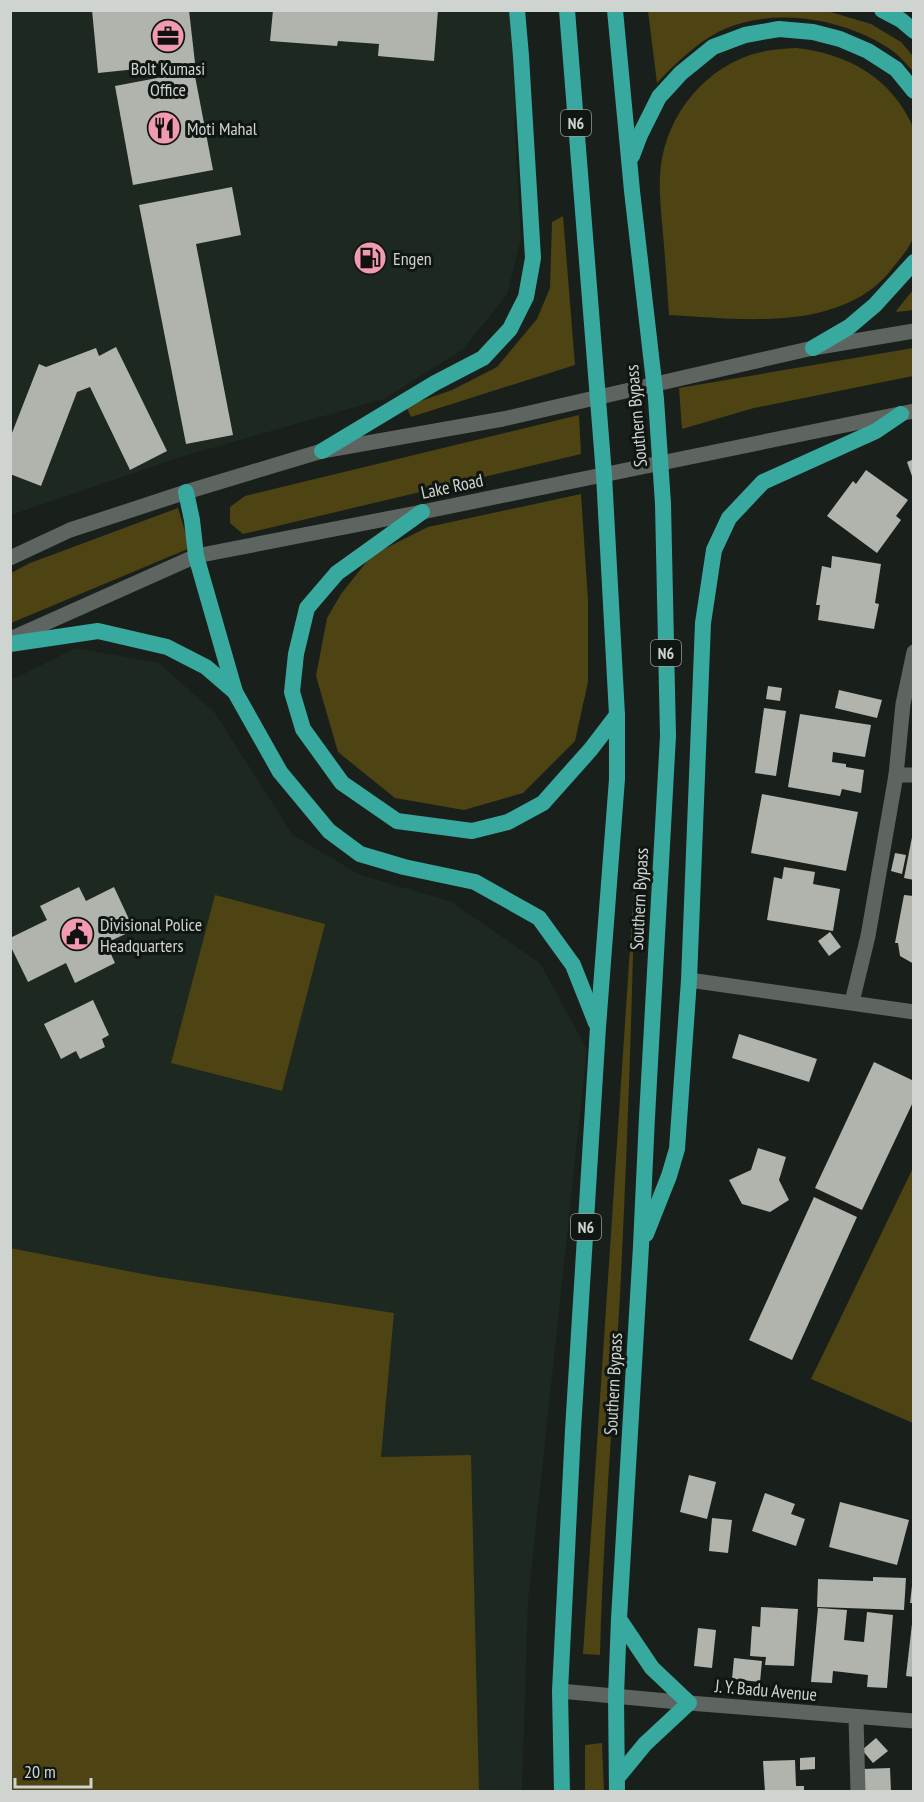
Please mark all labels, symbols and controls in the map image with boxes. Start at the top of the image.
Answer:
office icon: Bolt Kumasi Office [150,18,186,54]
place label: Bolt Kumasi Office [131,57,205,101]
restaurant icon: Moti Mahal [146,110,182,146]
road number: N6 [561,110,591,136]
place label: Moti Mahal [187,117,258,140]
fuel station icon: Engen [352,240,388,276]
place label: Engen [393,247,432,270]
street label: Southern Bypass [620,364,652,468]
street label: Lake Road [419,468,485,504]
road number: N6 [651,640,681,666]
street label: Southern Bypass [625,847,653,951]
place label: Divisional Police Headquarters [100,913,202,957]
public building icon: Divisional Police Headquarters [59,916,95,952]
road number: N6 [571,1214,601,1240]
street label: Southern Bypass [599,1332,627,1436]
street label: J. Y. Badu Avenue [713,1674,818,1706]
scale bar [15,1751,92,1789]
text: 20 m [24,1760,56,1783]

